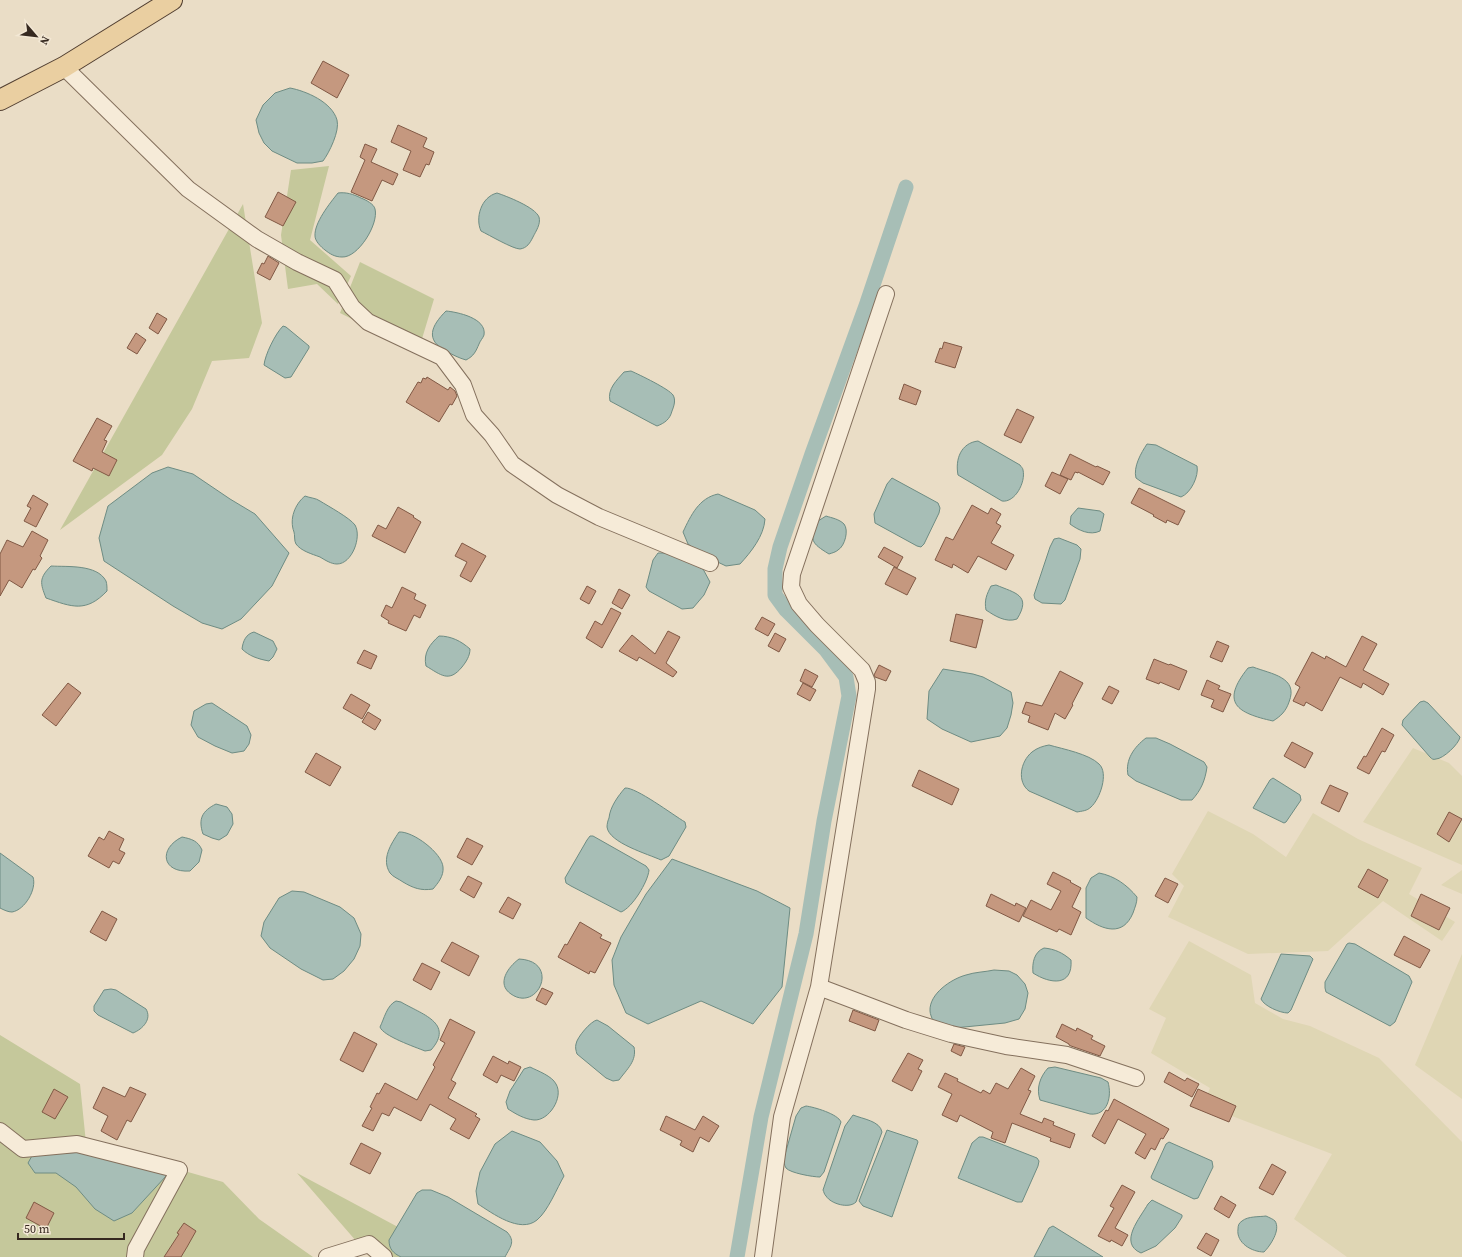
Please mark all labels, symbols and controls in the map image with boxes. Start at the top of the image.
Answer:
north arrow [16,16,56,56]
text: N [36,33,53,48]
scale bar [18,1215,124,1241]
text: 50 m [24,1221,50,1237]

